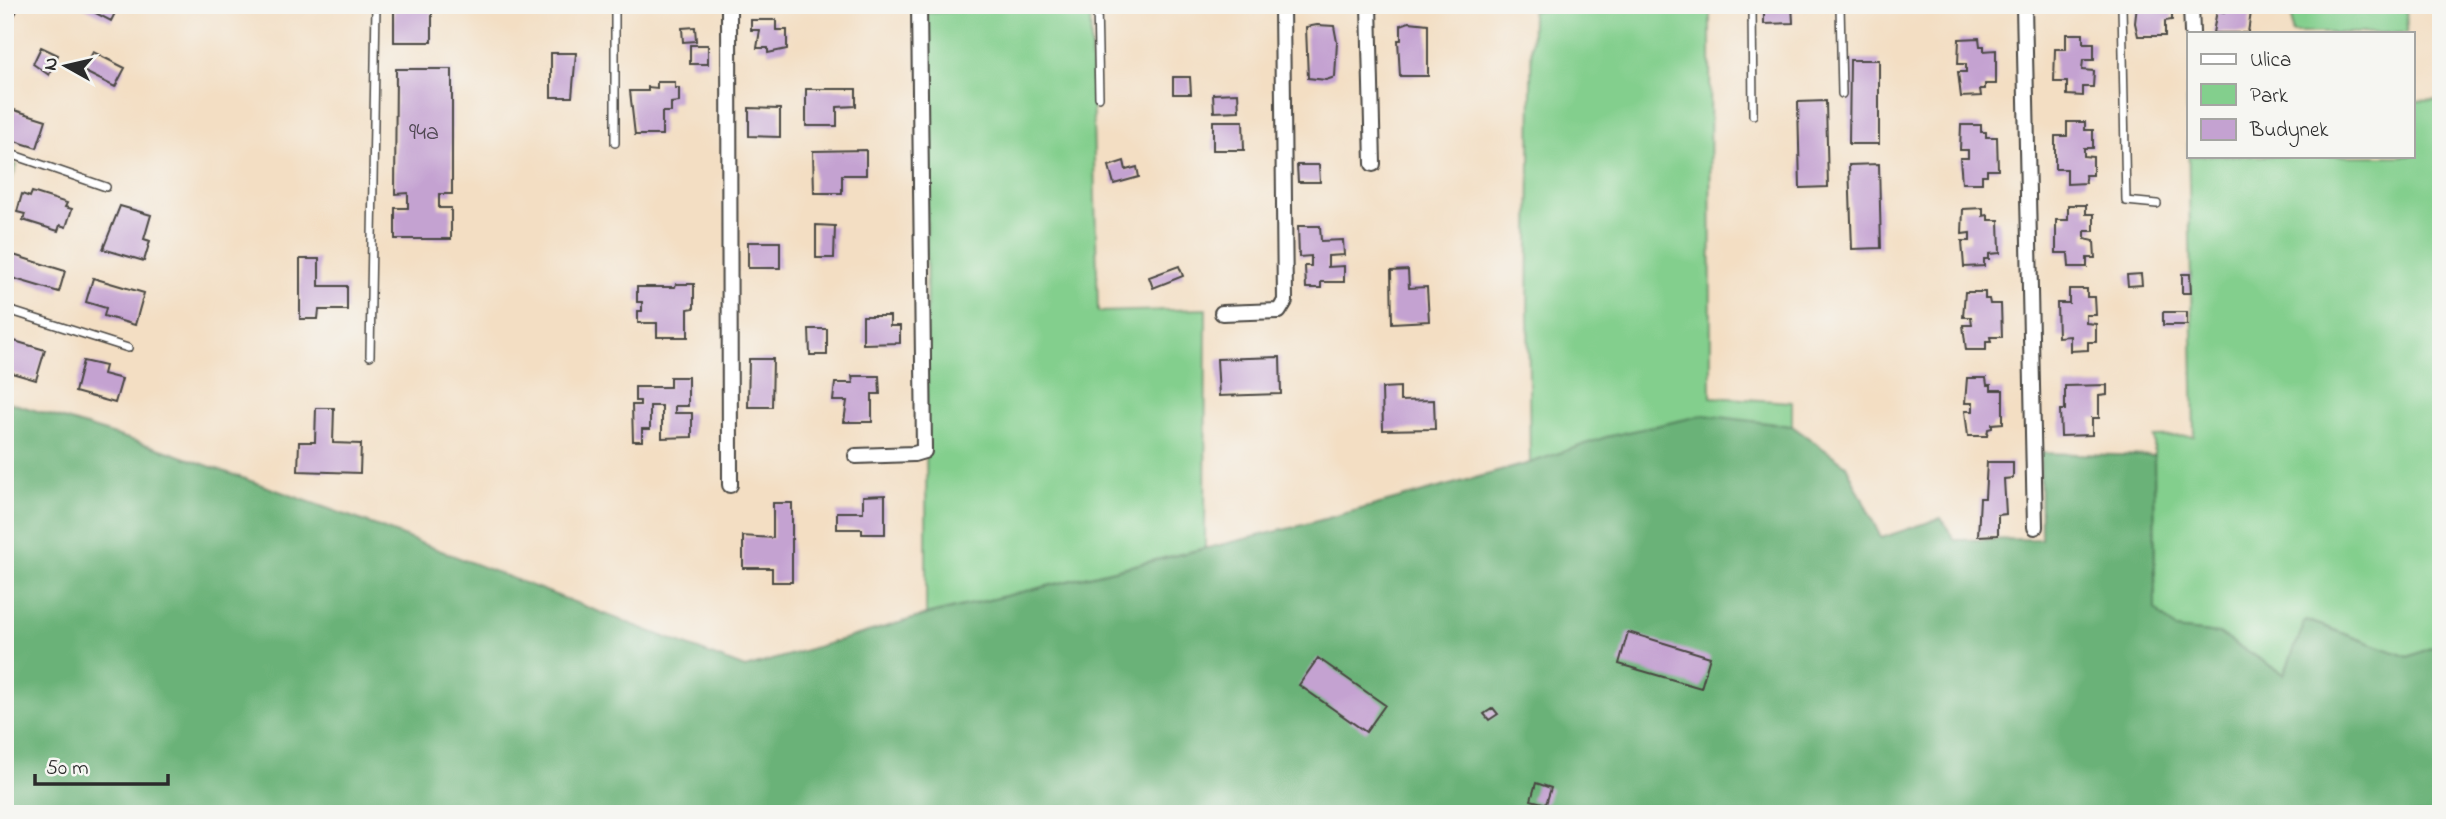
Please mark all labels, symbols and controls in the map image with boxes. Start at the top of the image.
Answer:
north arrow [32,32,102,102]
legend [2187,32,2414,158]
text: Ulica [2250,46,2291,76]
text: N [37,56,66,72]
text: Park [2250,82,2289,112]
house number: 94a [409,116,439,151]
text: Budynek [2249,116,2329,148]
scale bar [35,742,168,786]
text: 50 m [46,754,89,784]

